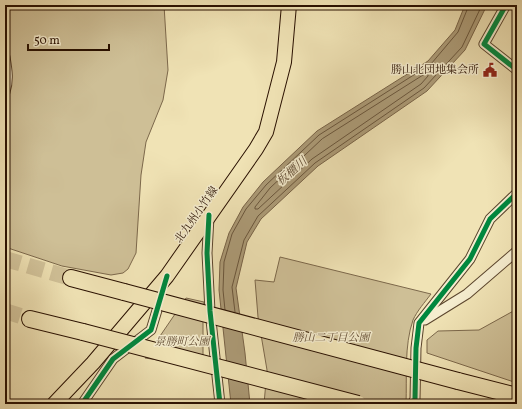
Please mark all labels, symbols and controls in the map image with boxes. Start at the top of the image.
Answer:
scale bar [28,26,109,52]
text: 50 m [34,33,60,49]
public building icon: 勝山北団地集会所 [482,62,498,78]
place label: 勝山北団地集会所 [391,63,479,78]
water label: 板櫃川 [273,153,312,190]
street label: 北九州小竹線 [172,184,222,246]
park label: 勝山二丁目公園 [293,331,371,346]
park label: 景勝町公園 [155,335,211,350]

